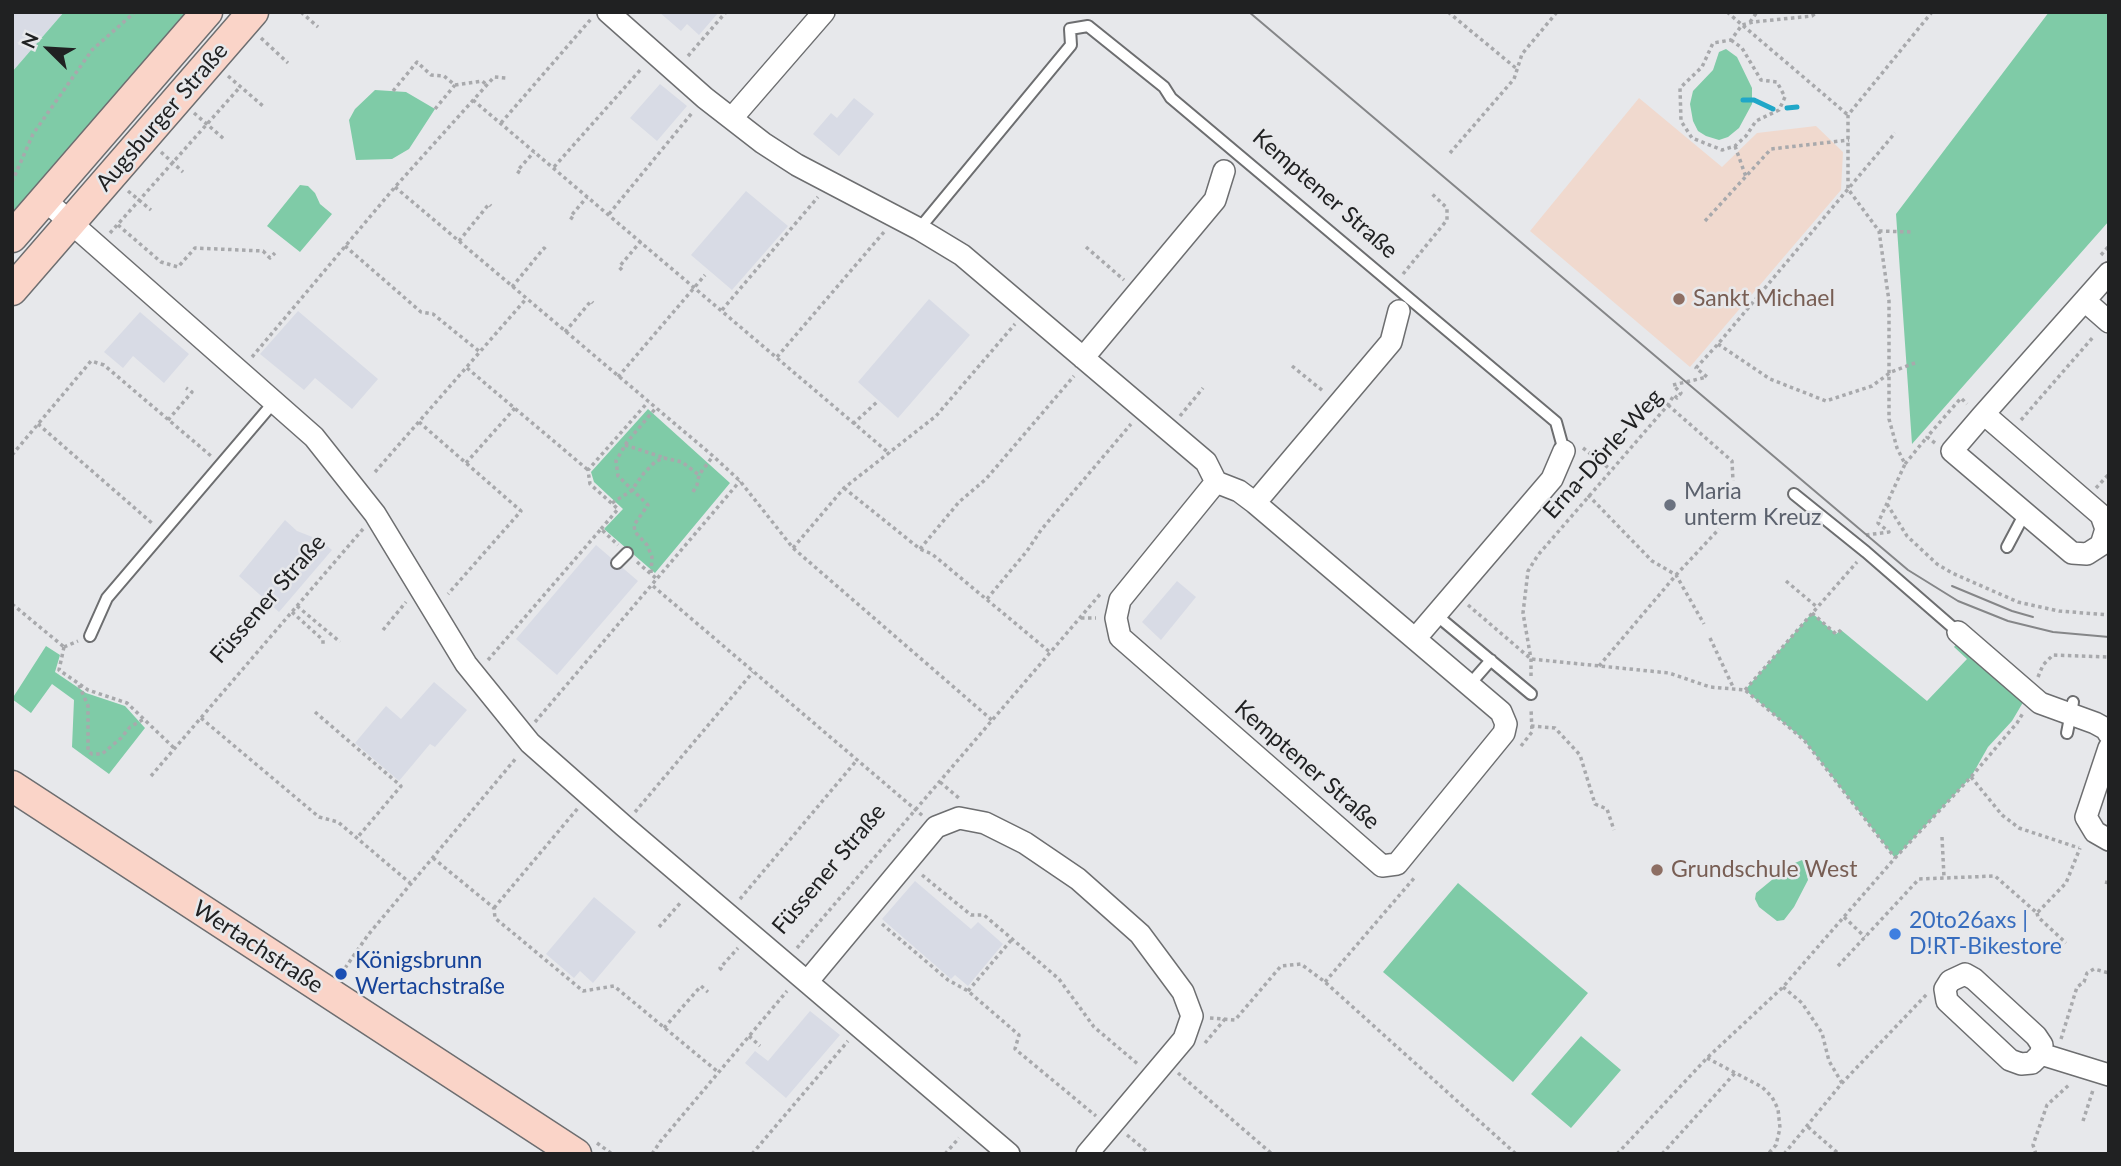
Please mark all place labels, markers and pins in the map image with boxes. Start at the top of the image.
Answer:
place label: Sankt Michael [1693,285,1835,313]
marker: Sankt Michael [1671,291,1687,307]
place label: Maria unterm Kreuz [1684,478,1822,532]
marker: Maria unterm Kreuz [1662,497,1678,513]
place label: Grundschule West [1671,856,1857,884]
marker: Grundschule West [1649,862,1665,878]
place label: 20to26axs | D!RT-Bikestore [1909,907,2062,961]
marker: 20to26axs | D!RT-Bikestore [1887,926,1903,942]
place label: Königsbrunn Wertachstraße [355,947,505,1001]
marker: Königsbrunn Wertachstraße [333,966,349,982]

